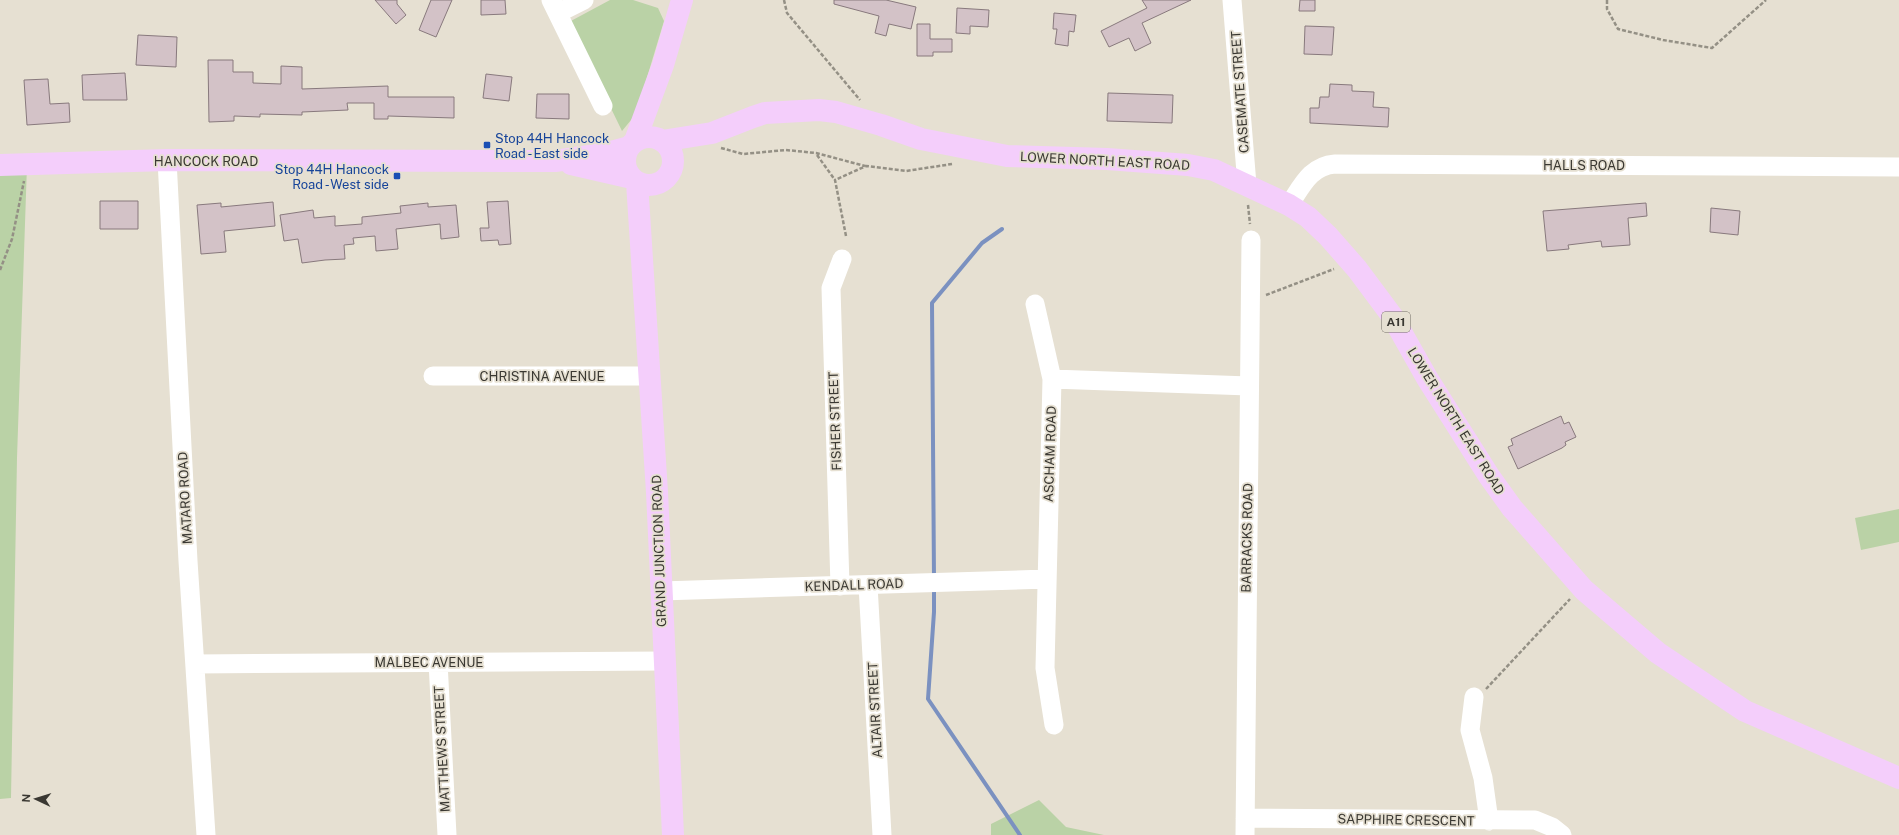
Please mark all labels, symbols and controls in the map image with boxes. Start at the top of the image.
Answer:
street label: CASEMATE STREET [1228,30,1252,154]
place label: Stop 44H Hancock Road - East side [495,131,609,161]
marker: Stop 44H Hancock Road - East side [482,140,492,150]
street label: LOWER NORTH EAST ROAD [1020,149,1190,173]
street label: HANCOCK ROAD [154,154,258,169]
street label: HALLS ROAD [1543,158,1625,173]
place label: Stop 44H Hancock Road - West side [275,162,389,192]
marker: Stop 44H Hancock Road - West side [392,171,402,181]
road number: A11 [1382,312,1410,332]
street label: LOWER NORTH EAST ROAD [1405,345,1507,497]
street label: CHRISTINA AVENUE [479,369,605,384]
street label: FISHER STREET [826,371,844,471]
street label: ASCHAM ROAD [1041,406,1059,502]
street label: MATARO ROAD [175,451,195,545]
street label: GRAND JUNCTION ROAD [649,475,669,627]
street label: BARRACKS ROAD [1239,483,1255,593]
street label: KENDALL ROAD [804,576,904,594]
street label: MALBEC AVENUE [375,655,483,670]
street label: ALTAIR STREET [865,661,885,758]
street label: MATTHEWS STREET [431,685,453,813]
north arrow [16,779,56,819]
text: N [20,794,32,803]
street label: SAPPHIRE CRESCENT [1337,811,1475,829]

